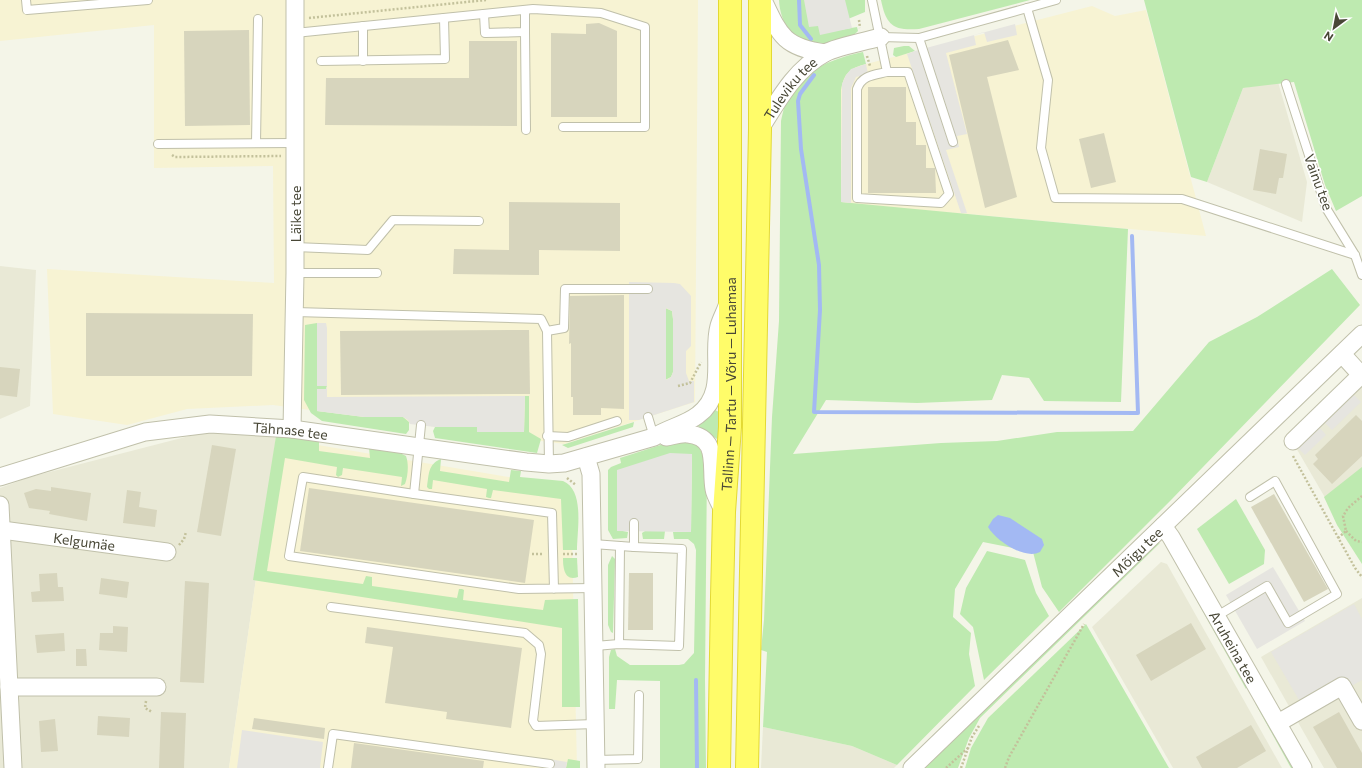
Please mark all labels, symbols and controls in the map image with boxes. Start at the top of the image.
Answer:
north arrow [1314,8,1354,48]
text: N [1321,29,1335,45]
street label: Tuleviku tee [760,53,820,122]
street label: Vainu tee [1301,151,1337,213]
street label: Läike tee [287,186,304,242]
street label: Tallinn — Tartu — Võru — Luhamaa [717,277,739,492]
street label: Tähnase tee [252,418,329,442]
street label: Mõigu tee [1108,523,1165,580]
street label: Kelgumäe [52,528,116,554]
street label: Aruheina tee [1206,608,1261,686]

